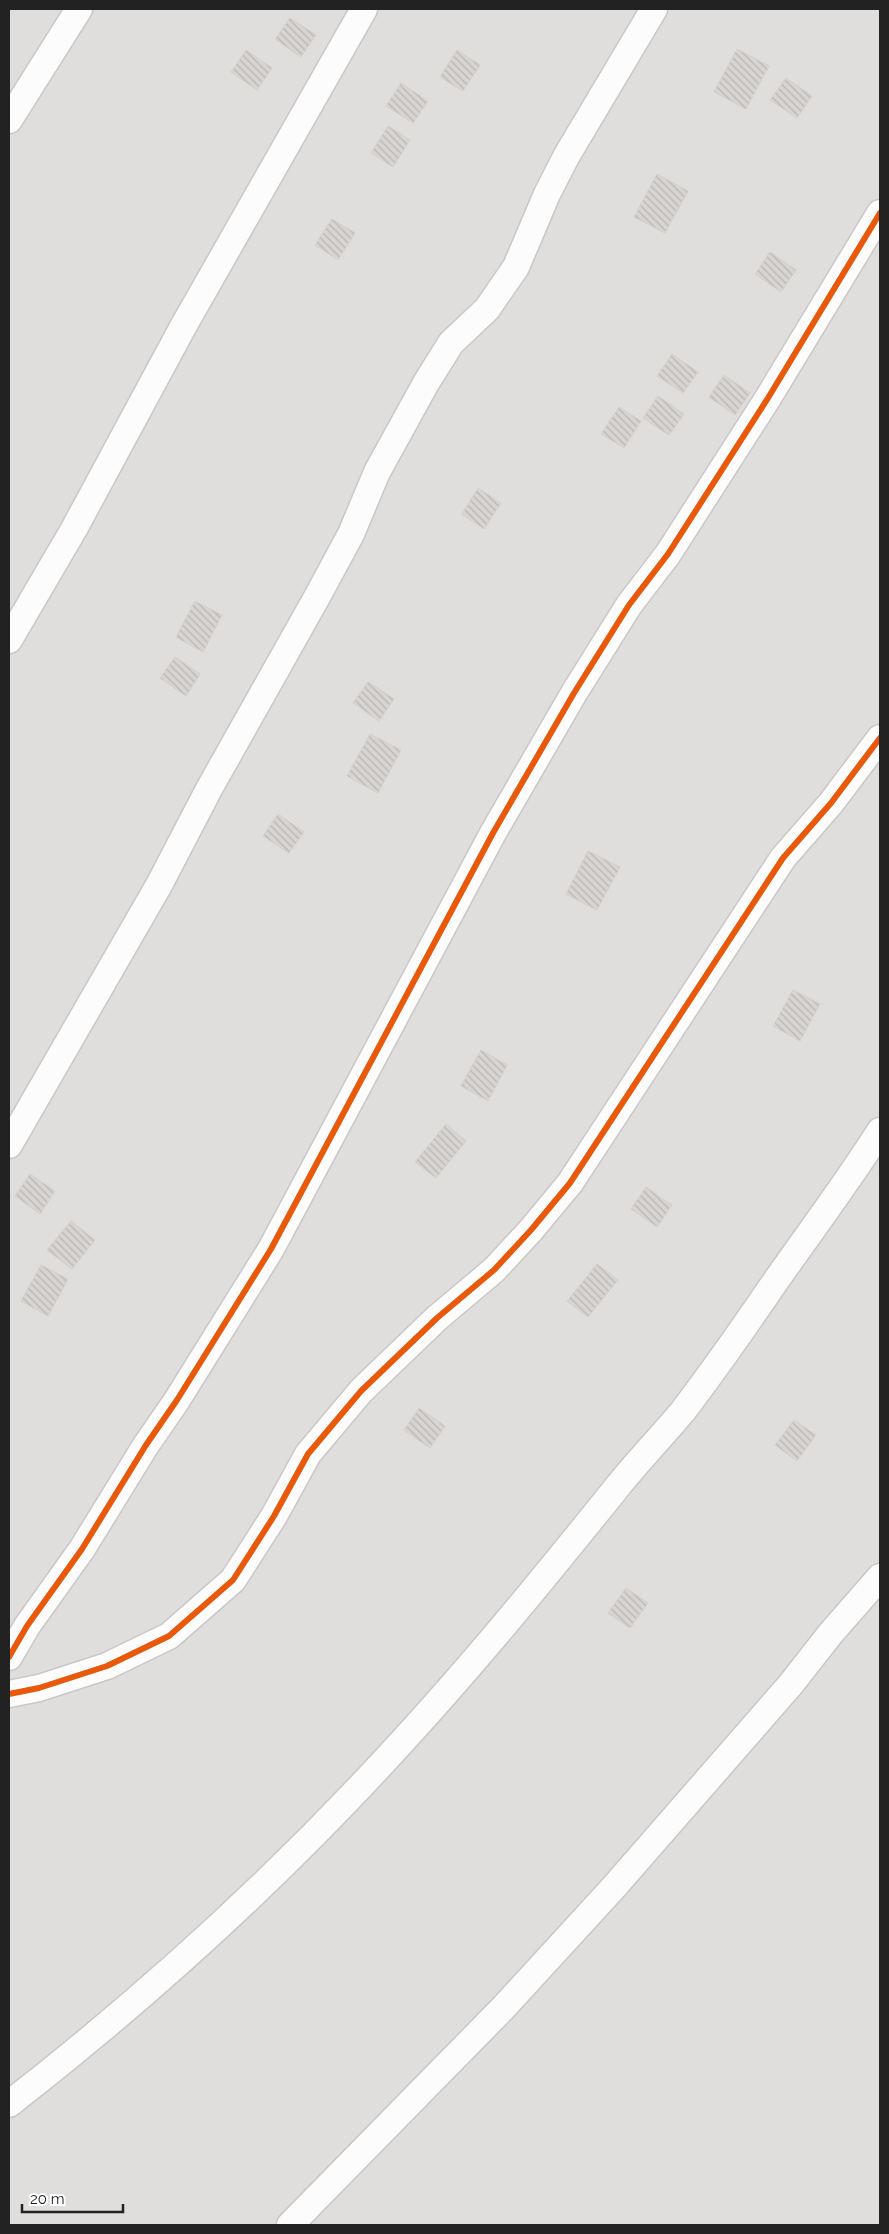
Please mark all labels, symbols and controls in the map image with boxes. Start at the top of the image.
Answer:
scale bar [22,2182,124,2214]
text: 20 m [30,2190,65,2208]

